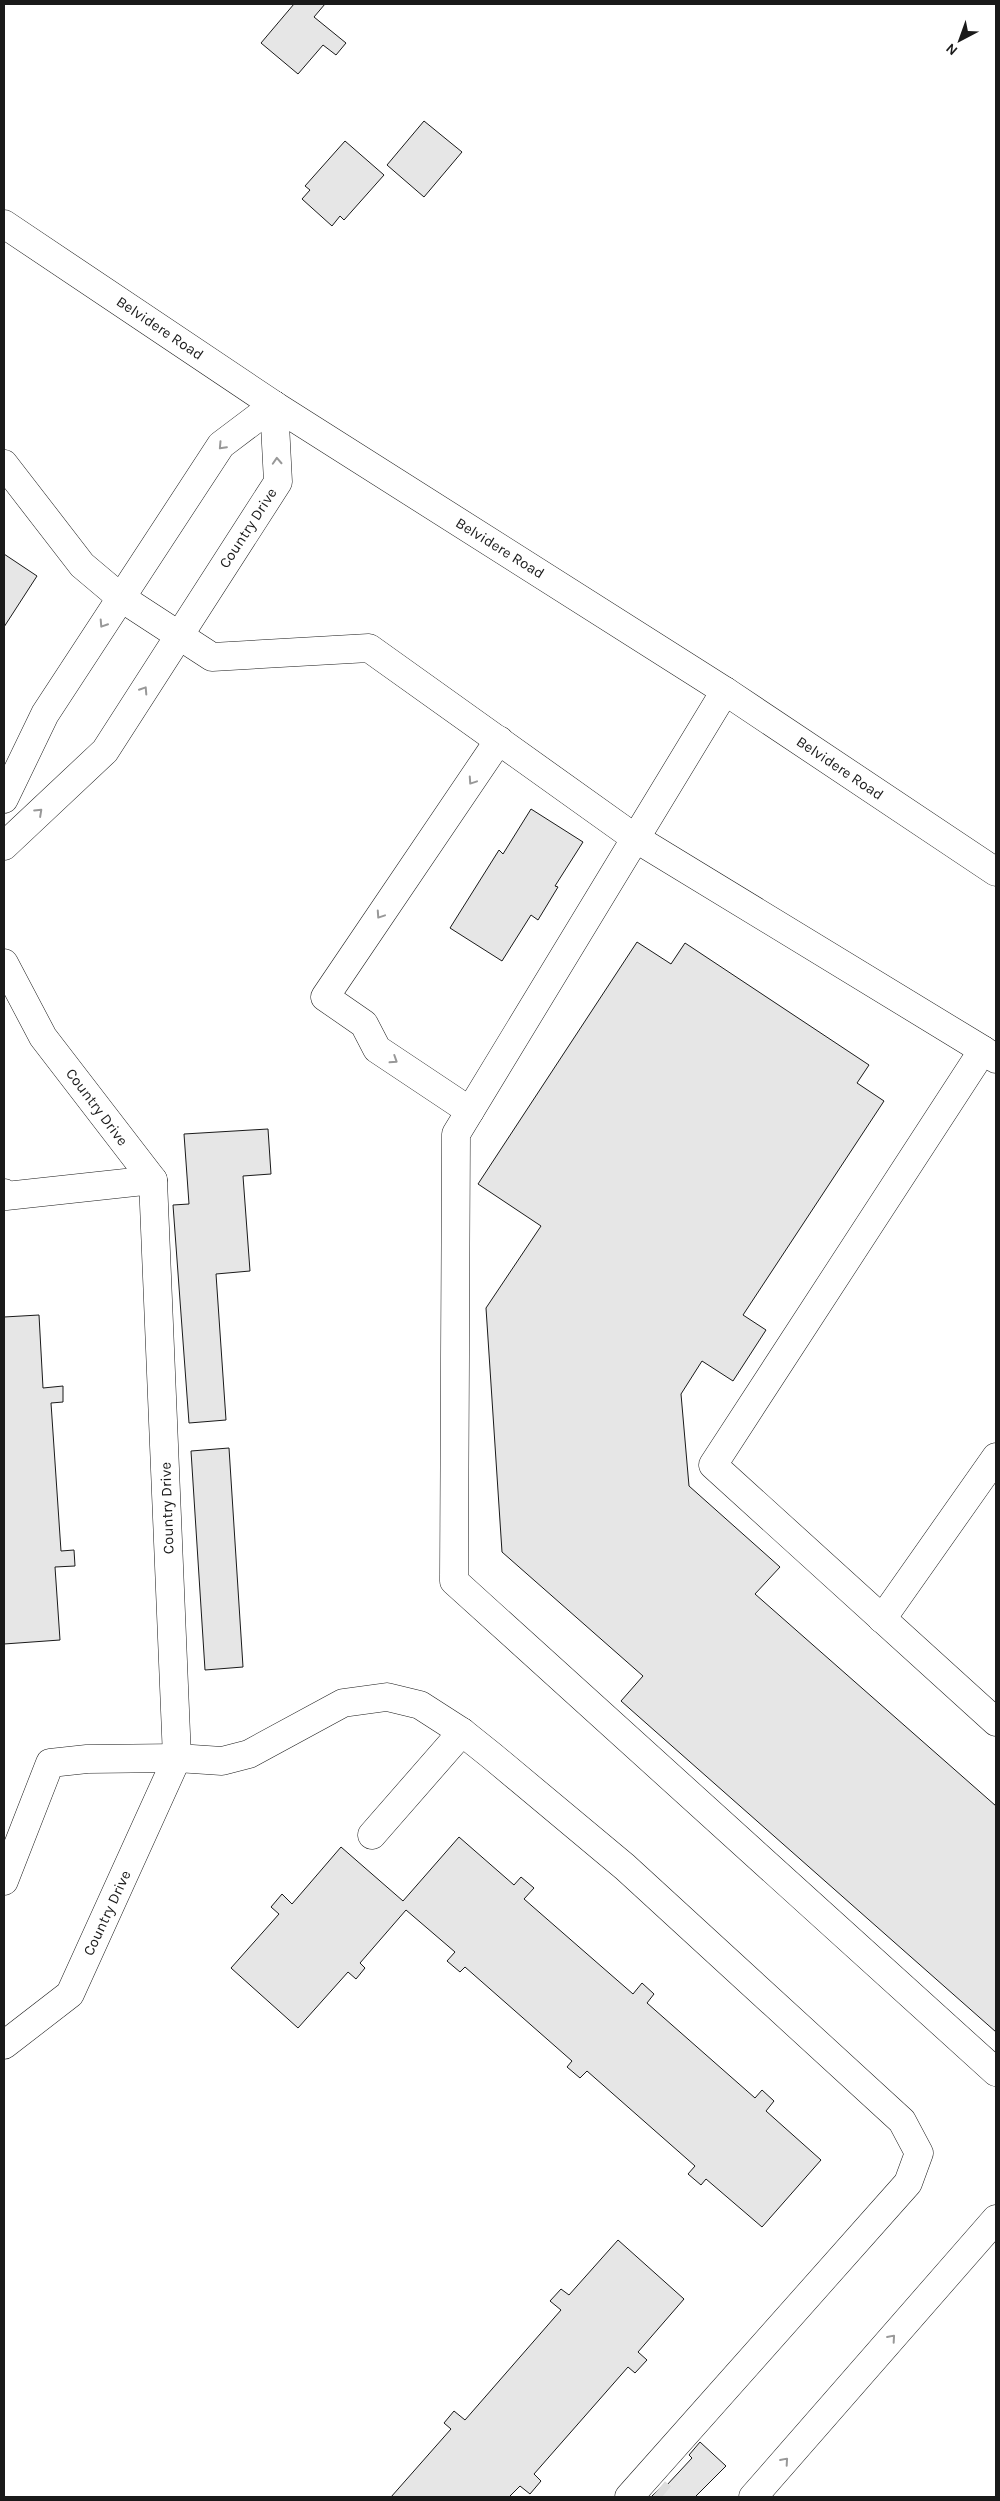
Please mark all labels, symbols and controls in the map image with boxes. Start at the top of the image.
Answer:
north arrow [935,15,985,65]
text: N [942,40,961,59]
street label: Belvidere Road [113,292,207,364]
one-way arrow [219,440,228,449]
one-way arrow [271,457,282,465]
street label: Country Drive [215,484,281,572]
street label: Belvidere Road [452,514,548,582]
one-way arrow [99,619,109,628]
one-way arrow [138,686,148,695]
street label: Belvidere Road [793,732,887,804]
one-way arrow [468,776,478,785]
one-way arrow [34,809,43,818]
one-way arrow [377,910,387,919]
one-way arrow [388,1054,397,1064]
street label: Country Drive [62,1065,132,1149]
street label: Country Drive [156,1462,178,1554]
street label: Country Drive [79,1867,135,1959]
one-way arrow [886,2335,895,2344]
one-way arrow [779,2457,788,2466]

